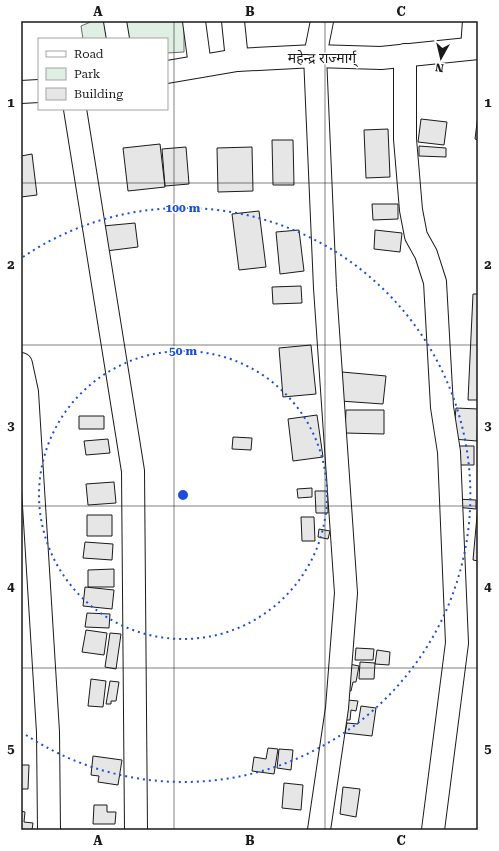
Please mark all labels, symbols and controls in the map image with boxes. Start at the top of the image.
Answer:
text: A [93,4,103,19]
text: B [245,4,255,19]
text: C [396,4,406,19]
legend [38,38,168,110]
north arrow [421,38,461,78]
text: Road [74,47,104,61]
street label: महेन्द्र राज्मार्ग् [288,49,358,68]
text: N [434,60,445,74]
text: Park [74,67,101,81]
text: Building [74,87,123,101]
text: 1 [7,95,15,110]
text: 1 [484,95,492,110]
text: 100 m [166,201,201,215]
text: 2 [7,257,15,272]
text: 2 [484,257,492,272]
text: 50 m [169,344,197,358]
text: 3 [7,418,15,433]
text: 3 [484,418,492,433]
centre of rings [176,488,190,502]
text: 4 [7,579,15,594]
text: 4 [484,579,492,594]
text: 5 [7,741,15,756]
text: 5 [484,741,492,756]
text: A [93,833,103,848]
text: B [245,833,255,848]
text: C [396,833,406,848]

